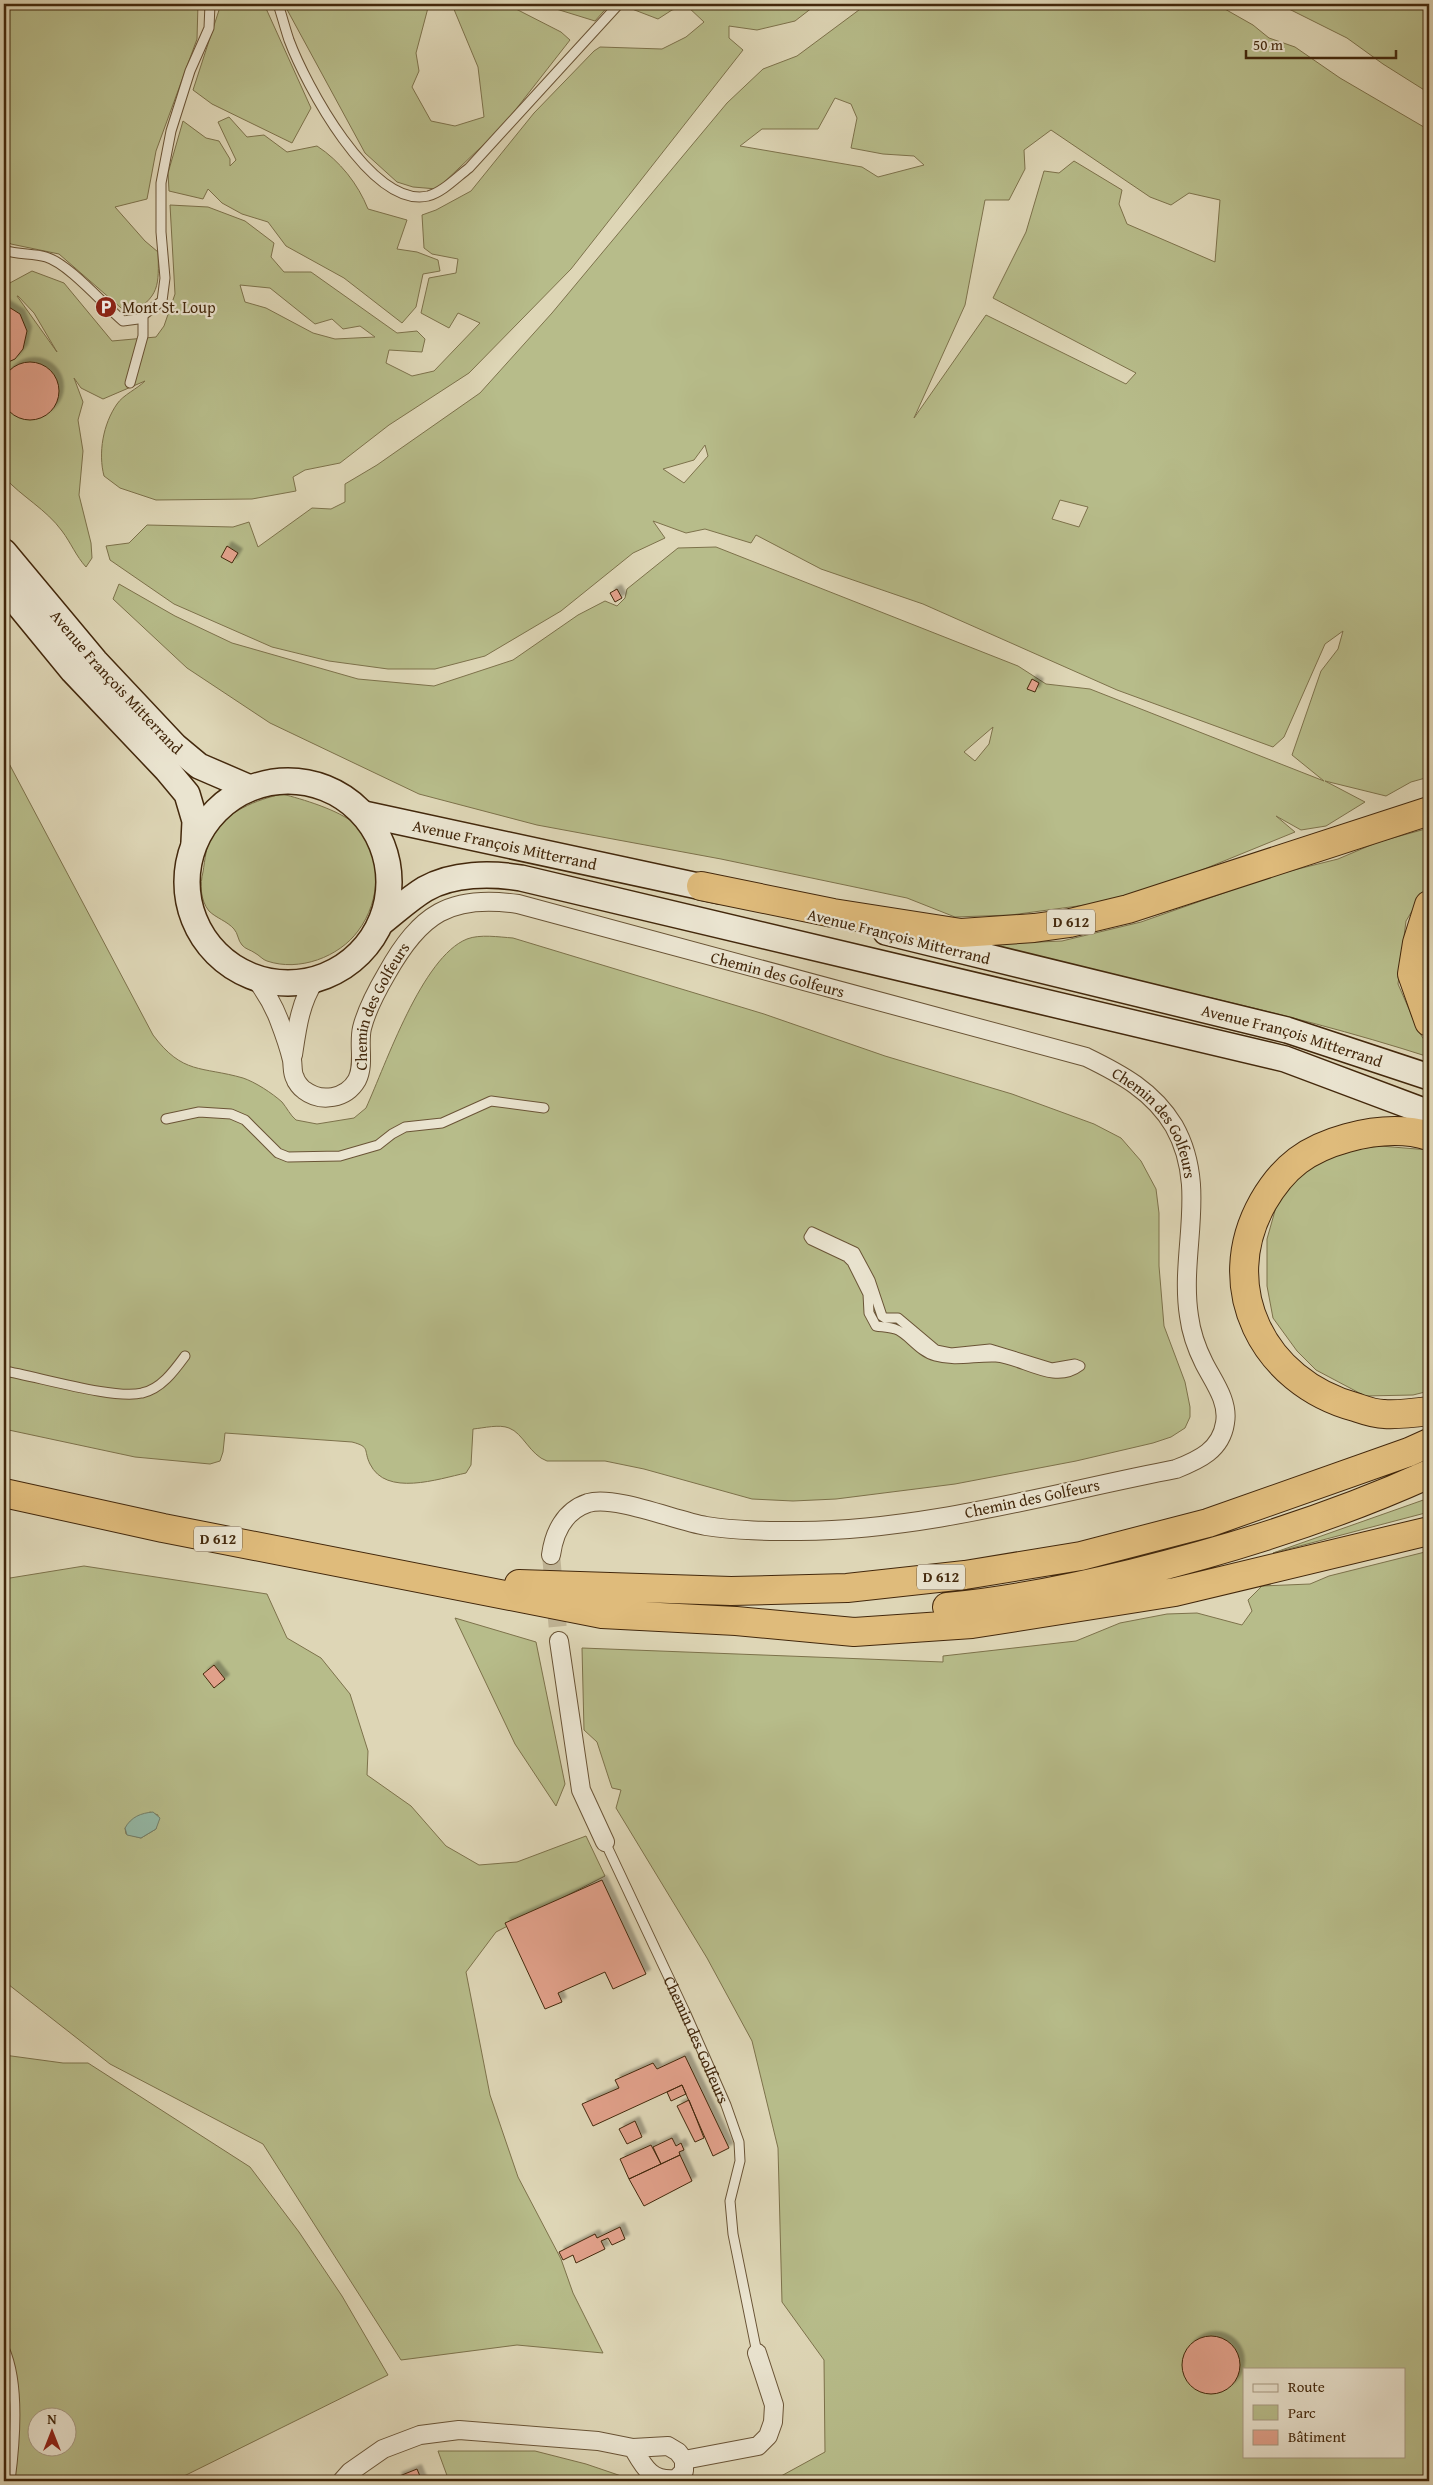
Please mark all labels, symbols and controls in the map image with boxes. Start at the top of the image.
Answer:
scale bar [1246,28,1396,60]
text: 50 m [1253,34,1284,55]
parking icon: Mont St. Loup [94,295,118,319]
place label: Mont St. Loup [122,295,216,319]
street label: Avenue François Mitterrand [45,604,189,760]
street label: Avenue François Mitterrand [410,813,600,876]
street label: Avenue François Mitterrand [805,902,993,970]
road number: D 612 [1047,910,1095,934]
street label: Chemin des Golfeurs [348,937,415,1072]
street label: Chemin des Golfeurs [708,945,847,1003]
street label: Avenue François Mitterrand [1199,998,1386,1073]
street label: Chemin des Golfeurs [1108,1061,1202,1180]
street label: Chemin des Golfeurs [962,1472,1102,1524]
road number: D 612 [194,1526,242,1552]
road number: D 612 [917,1564,965,1590]
street label: Chemin des Golfeurs [658,1972,736,2107]
legend [1243,2368,1406,2458]
text: Route [1288,2376,1325,2397]
text: Parc [1288,2402,1316,2423]
north arrow [28,2408,78,2458]
text: N [47,2409,57,2429]
text: Bâtiment [1288,2426,1347,2447]

